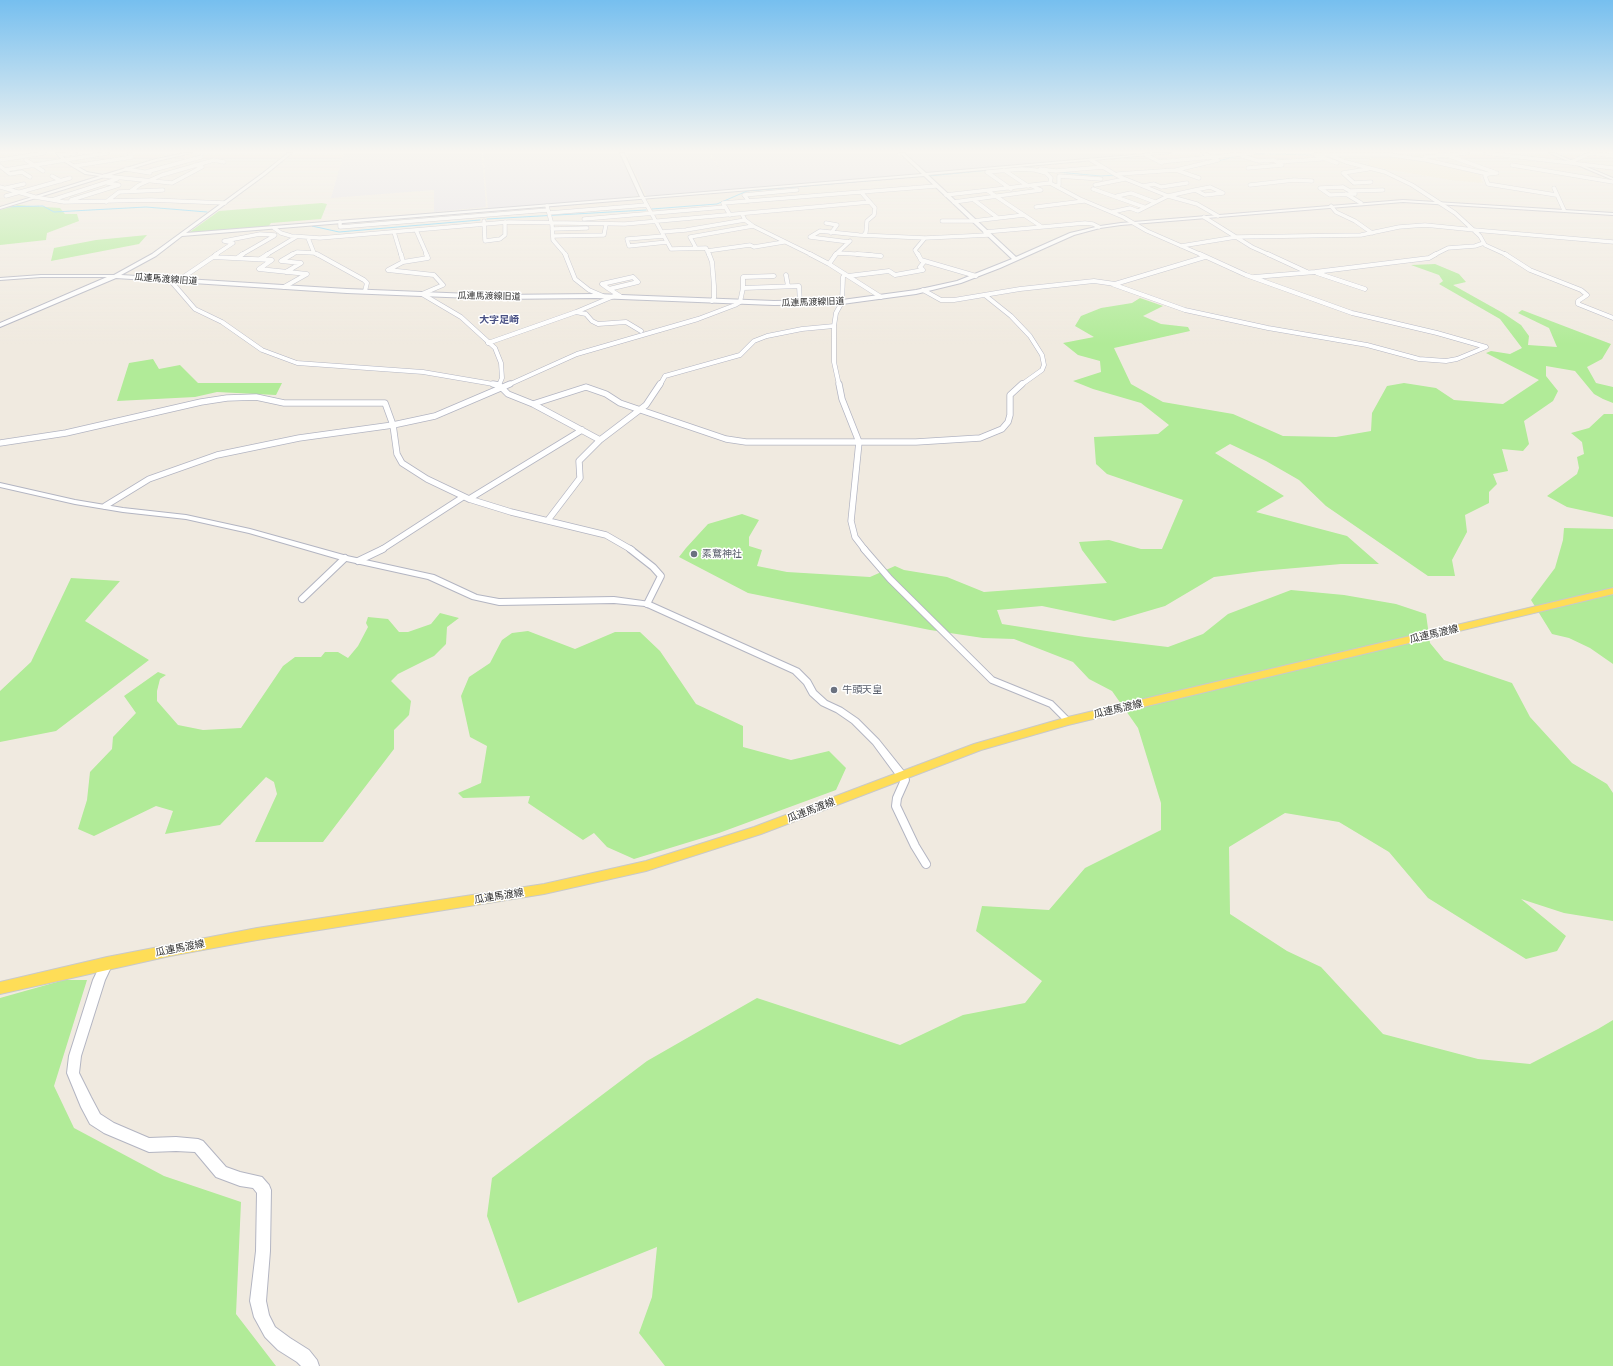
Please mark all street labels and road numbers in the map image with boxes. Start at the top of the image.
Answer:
street label: 瓜連馬渡線旧道 [134,271,198,287]
street label: 瓜連馬渡線旧道 [457,290,521,302]
street label: 瓜連馬渡線旧道 [781,296,845,308]
street label: 瓜連馬渡線 [1408,623,1460,645]
street label: 瓜連馬渡線 [1092,698,1144,720]
street label: 瓜連馬渡線 [786,795,836,825]
street label: 瓜連馬渡線 [473,886,525,906]
street label: 瓜連馬渡線 [154,937,206,959]

